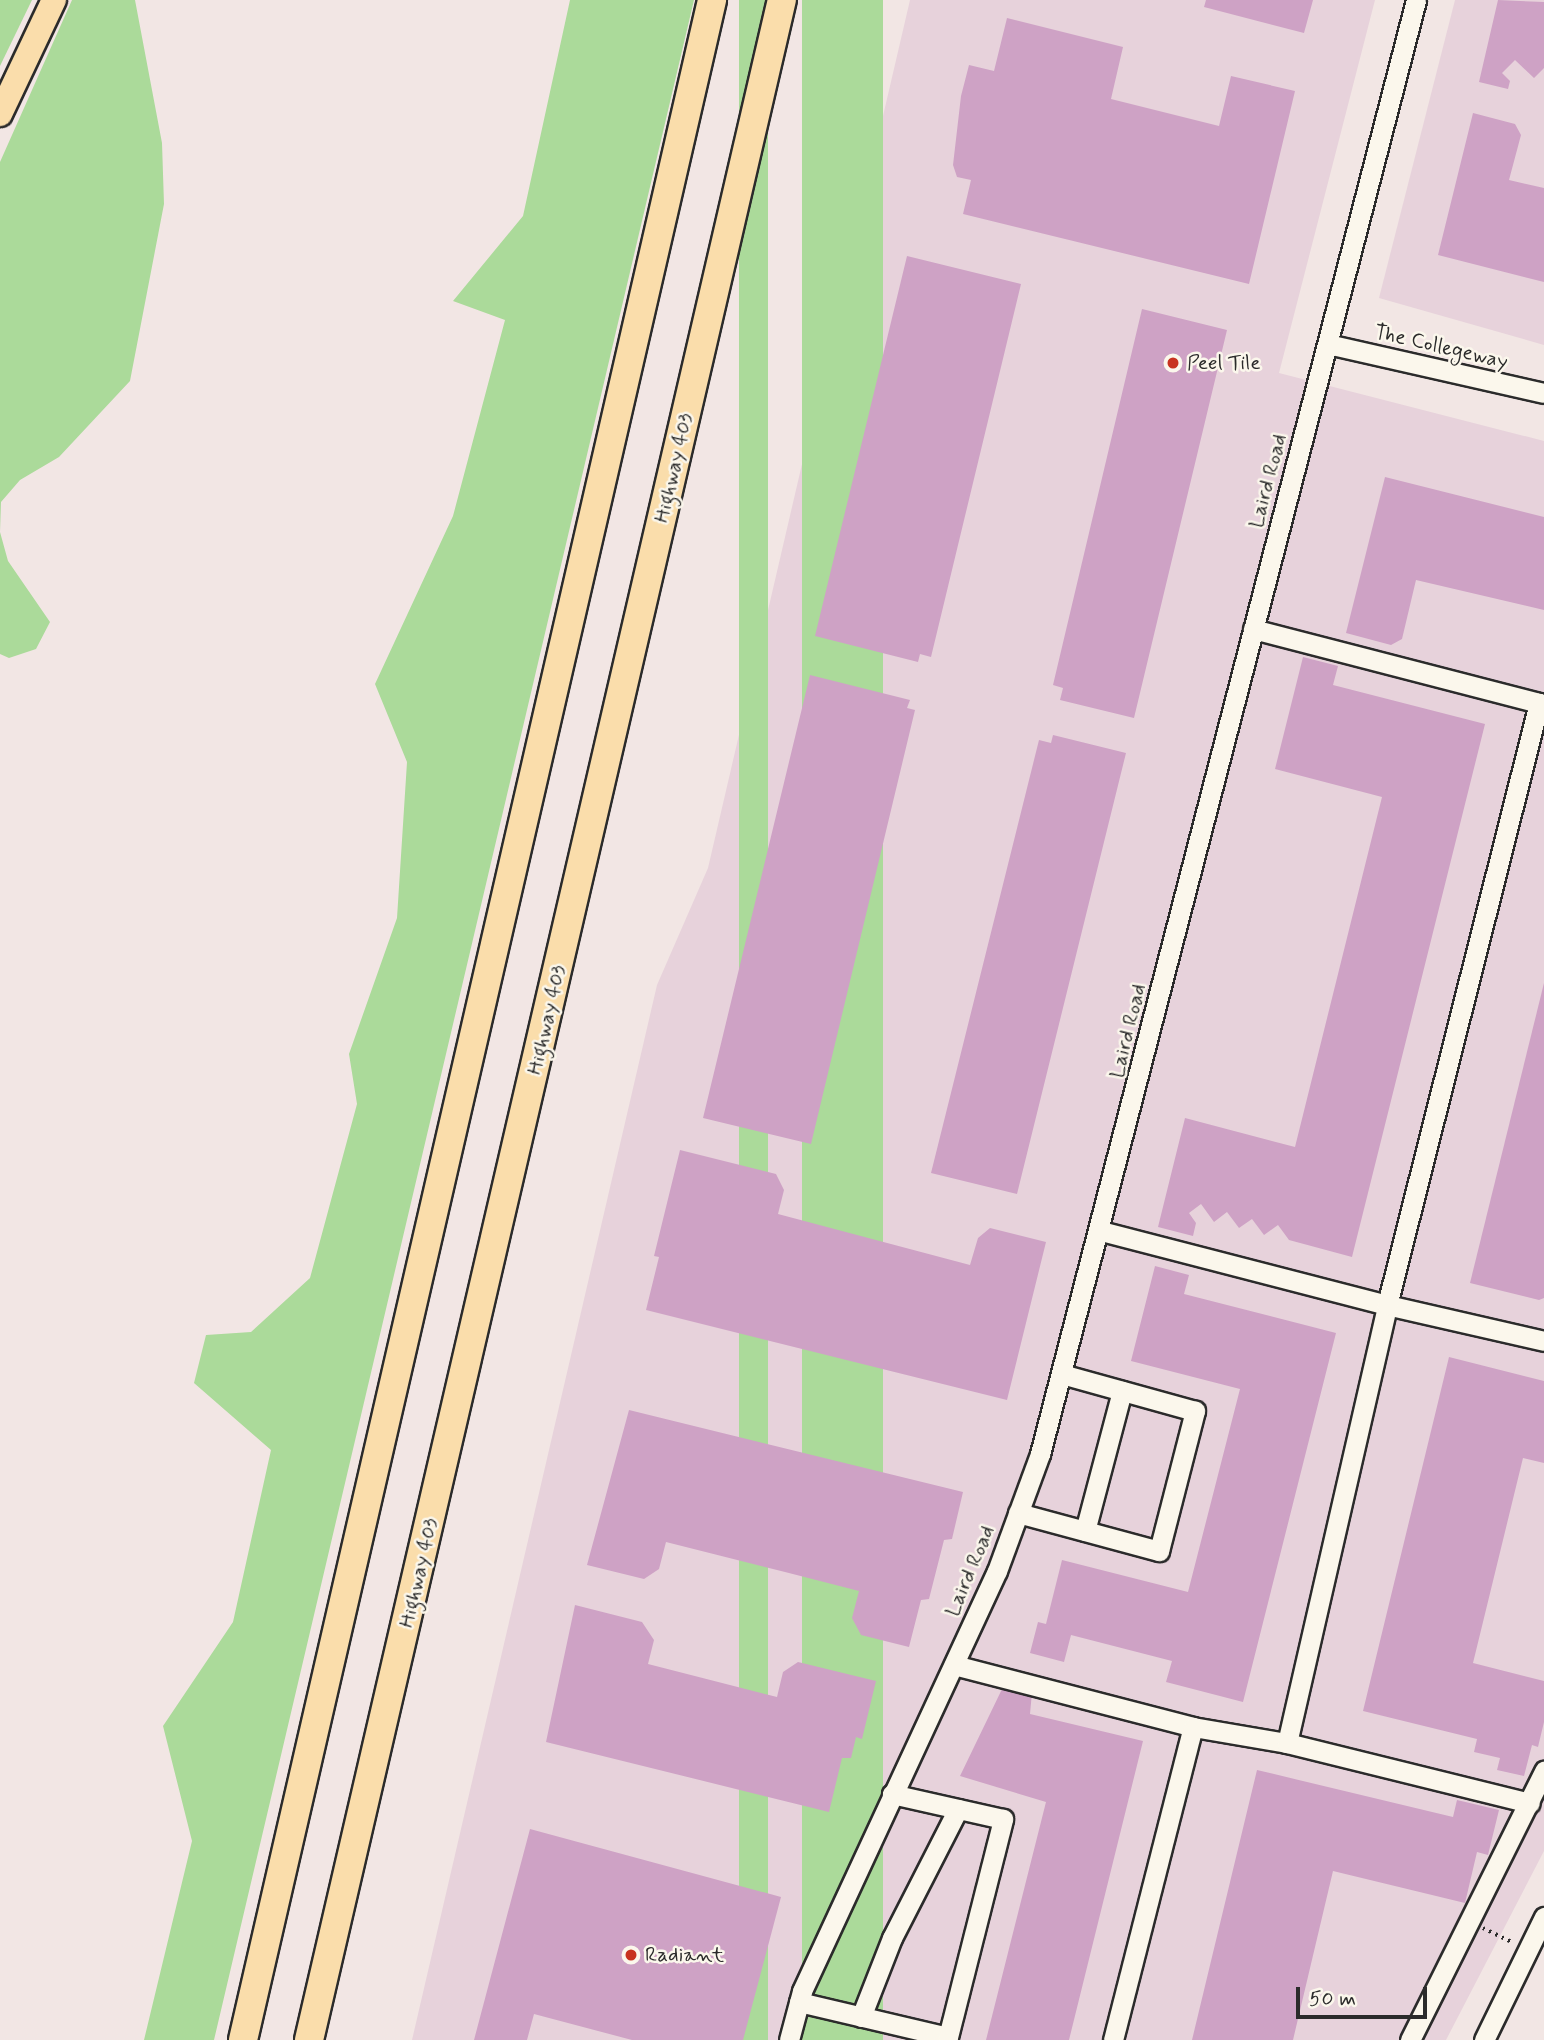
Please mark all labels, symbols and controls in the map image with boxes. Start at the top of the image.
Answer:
street label: The Collegeway [1373,320,1509,374]
place label: Peel Tile [1187,350,1258,376]
marker: Peel Tile [1165,355,1181,371]
street label: Highway 403 [649,411,699,525]
street label: Laird Road [1243,431,1293,531]
street label: Highway 403 [522,963,572,1077]
street label: Laird Road [1104,981,1152,1081]
street label: Highway 403 [394,1516,444,1630]
street label: Laird Road [940,1522,1000,1620]
place label: Radiant [645,1942,724,1968]
marker: Radiant [623,1947,639,1963]
scale bar [1299,1974,1430,2018]
text: 50 m [1309,1985,1356,2013]

